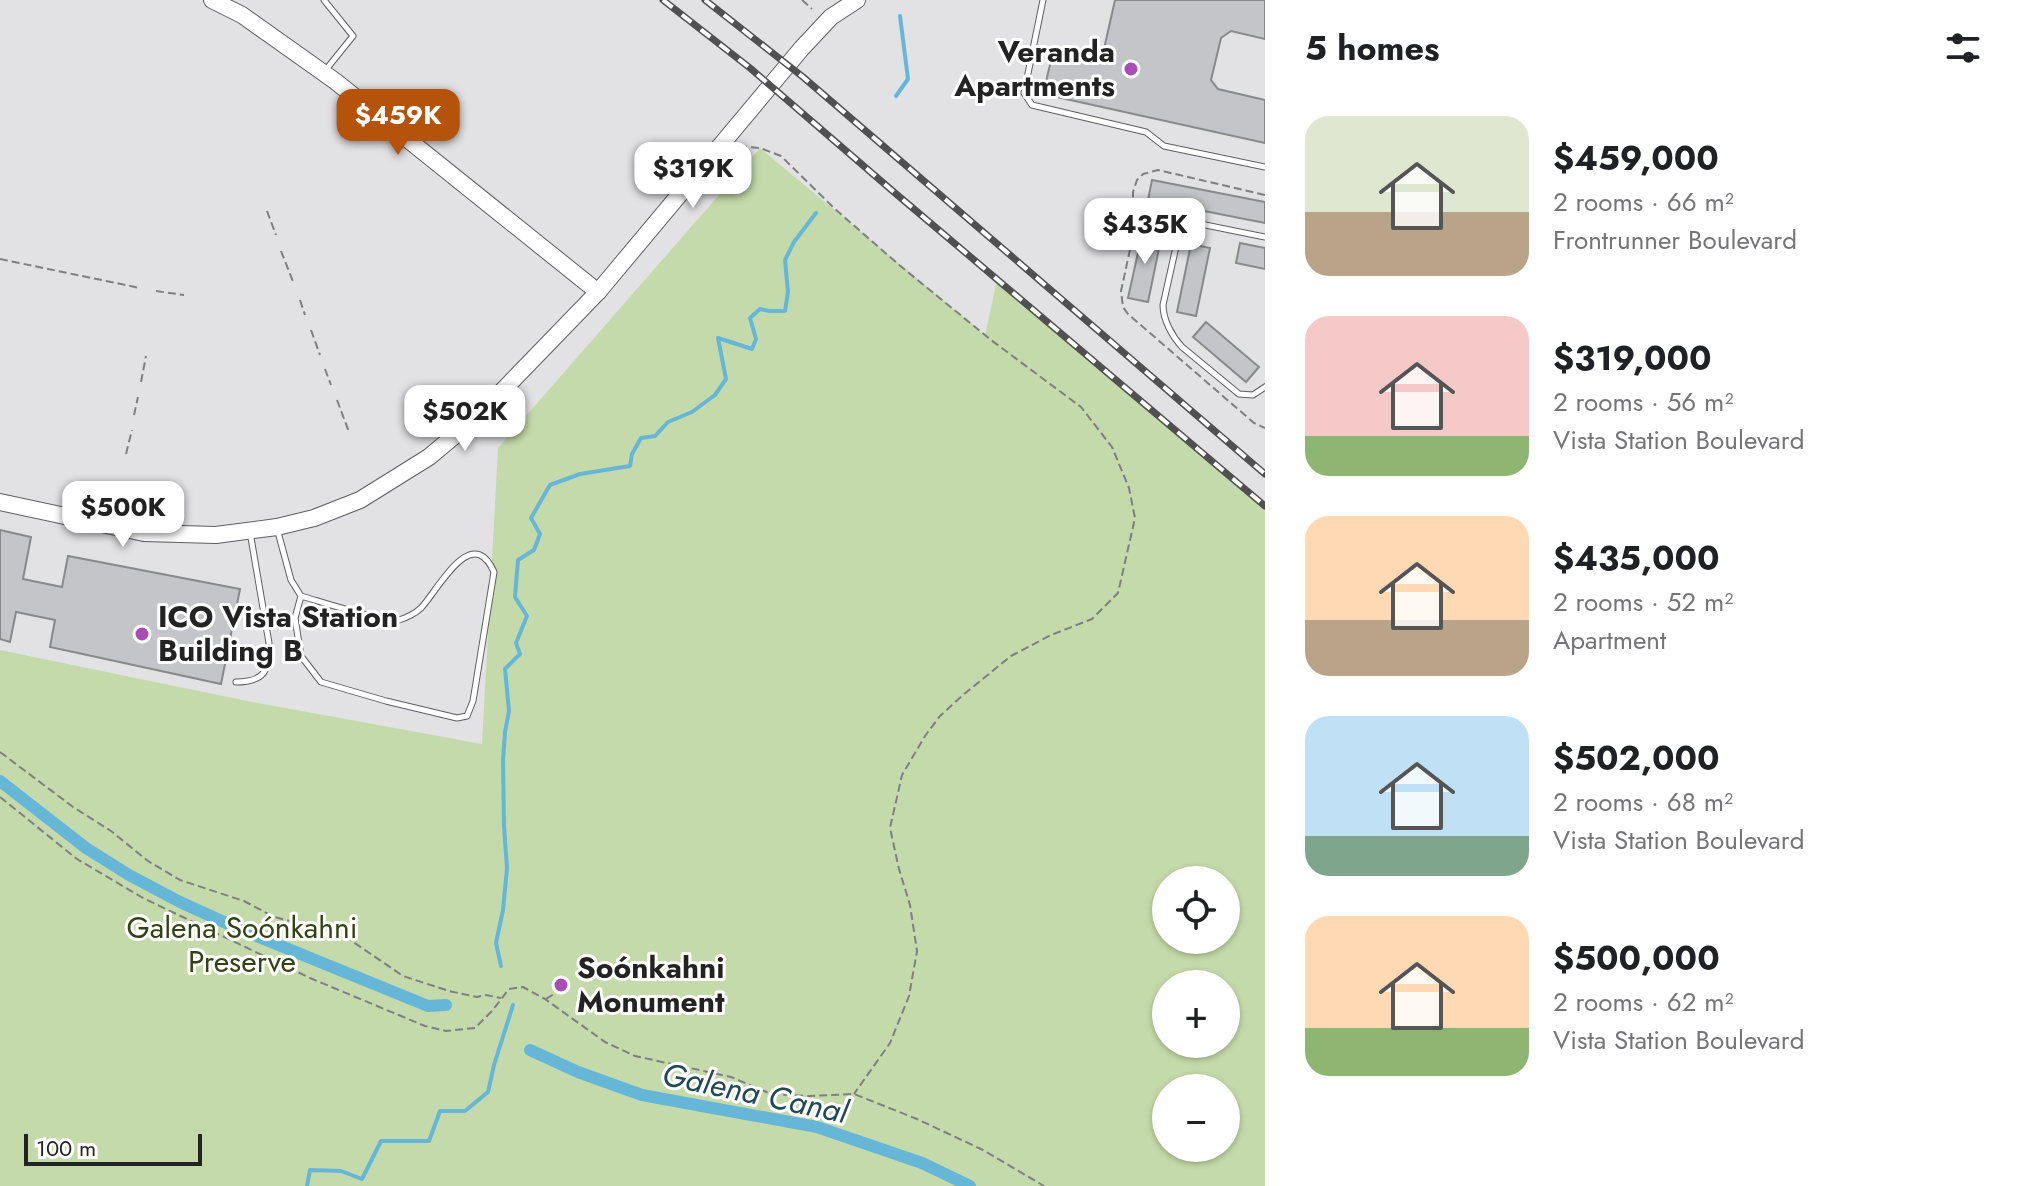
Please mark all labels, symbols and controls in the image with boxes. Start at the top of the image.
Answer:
text: 5 homes [1305,24,1439,73]
icon: filters [1941,26,1985,70]
place label: Veranda Apartments [953,30,1115,107]
marker: Veranda Apartments [1122,60,1140,78]
pin: $459K [342,89,454,157]
text: $459K [355,96,441,134]
text: $459,000 [1553,134,1719,183]
pin: $319K [637,142,749,210]
icon: home [1369,148,1465,244]
text: $319K [652,149,734,187]
text: 2 rooms · 66 m² [1553,183,1734,221]
pin: $435K [1089,198,1201,266]
text: $435K [1102,205,1188,243]
text: Frontrunner Boulevard [1553,221,1797,259]
text: $319,000 [1553,334,1711,383]
icon: home [1369,348,1465,444]
text: 2 rooms · 56 m² [1553,383,1733,421]
pin: $502K [409,385,521,453]
text: $502K [422,392,508,430]
text: Vista Station Boulevard [1553,421,1805,459]
pin: $500K [67,481,179,549]
text: $500K [80,488,166,526]
text: $435,000 [1553,534,1719,583]
icon: home [1369,548,1465,644]
text: 2 rooms · 52 m² [1553,583,1733,621]
place label: ICO Vista Station Building B [158,595,398,672]
text: Apartment [1553,621,1666,659]
marker: ICO Vista Station Building B [133,625,151,643]
text: $502,000 [1553,734,1719,783]
icon: home [1369,748,1465,844]
text: 2 rooms · 68 m² [1553,783,1733,821]
text: Vista Station Boulevard [1553,821,1805,859]
map controls [1152,866,1240,1162]
button: locate [1152,866,1240,954]
park label: Galena Soónkahni Preserve [126,906,358,983]
text: $500,000 [1553,934,1720,983]
place label: Soónkahni Monument [577,946,725,1023]
icon: home [1369,948,1465,1044]
button: + [1152,970,1240,1058]
marker: Soónkahni Monument [552,976,570,994]
text: 2 rooms · 62 m² [1553,983,1734,1021]
text: Vista Station Boulevard [1553,1021,1805,1059]
water label: Galena Canal [658,1051,854,1135]
button: − [1152,1074,1240,1162]
scale bar [24,1130,202,1166]
text: 100 m [36,1132,96,1164]

